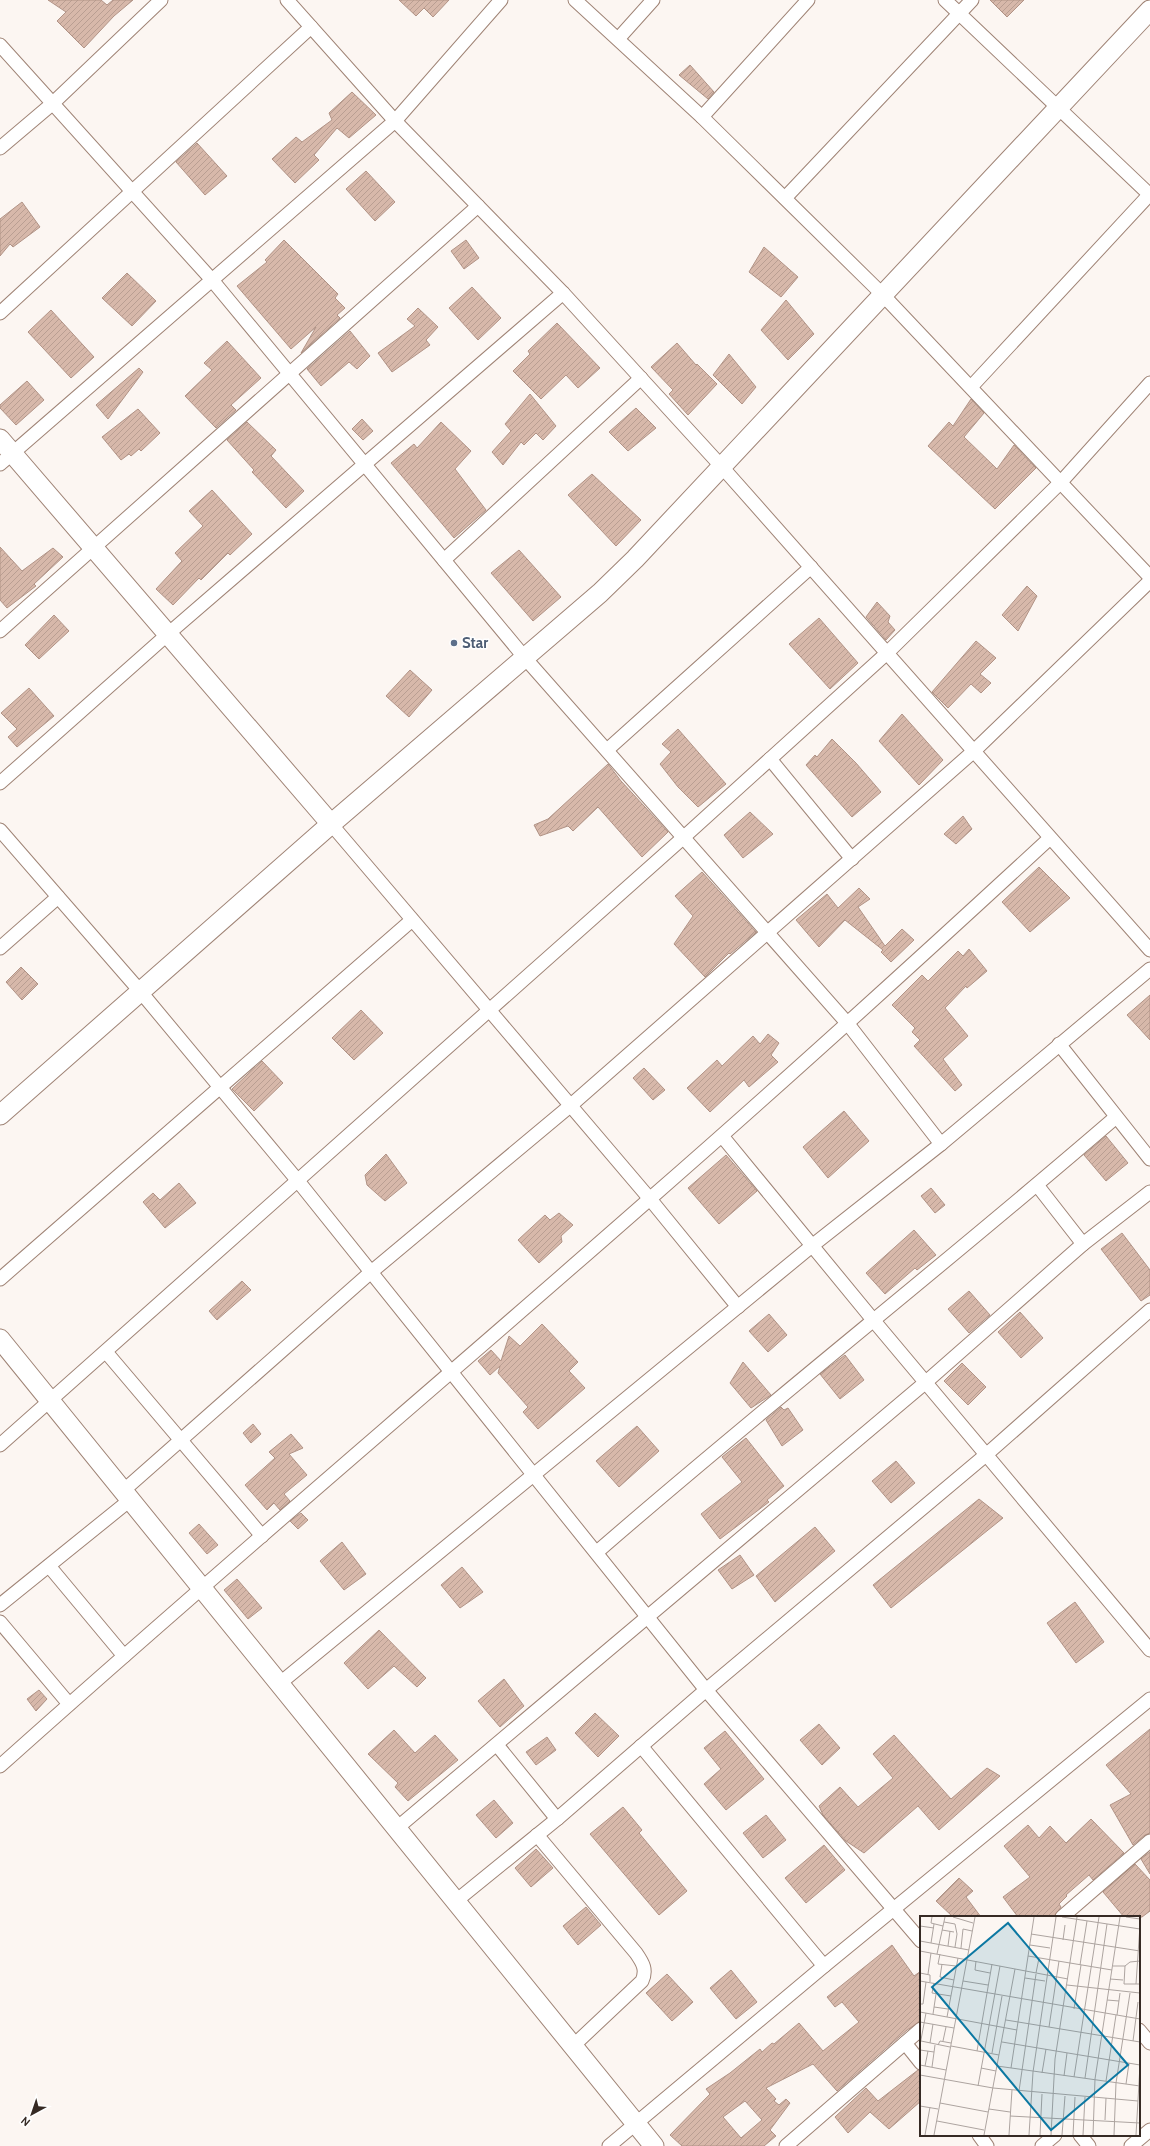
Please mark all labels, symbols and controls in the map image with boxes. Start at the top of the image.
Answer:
place label: Star [462,634,488,652]
marker: Star [449,638,459,648]
inset map [920,1916,1140,2136]
north arrow [12,2094,52,2134]
text: N [18,2114,33,2130]

